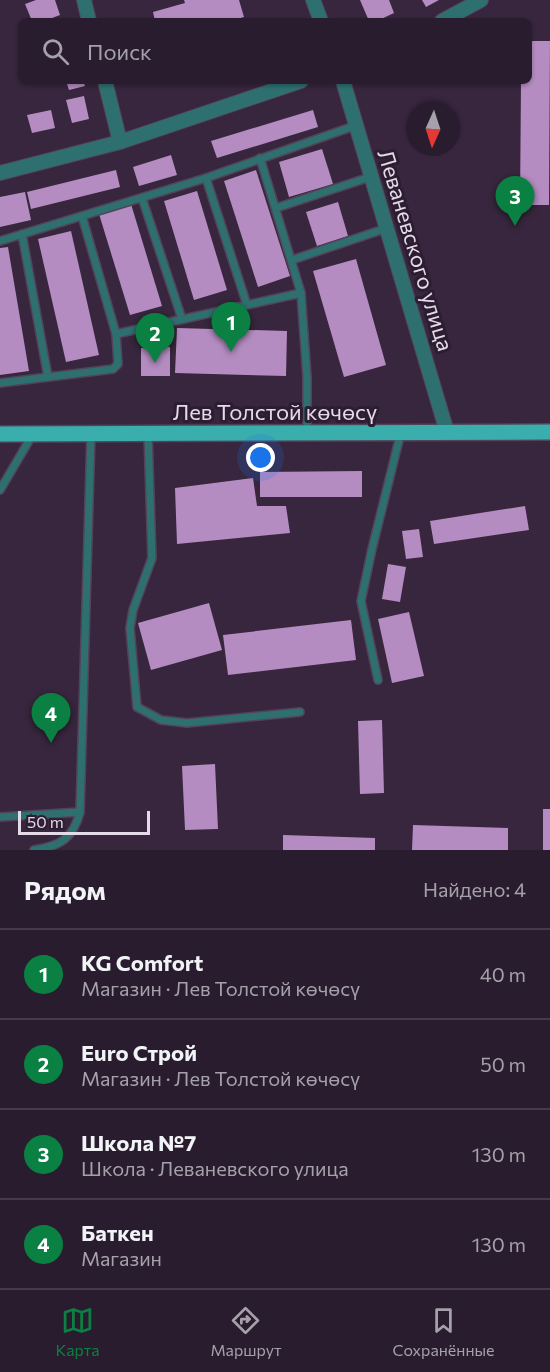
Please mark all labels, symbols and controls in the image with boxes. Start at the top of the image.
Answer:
search box [18,18,532,84]
icon: search [39,35,72,68]
text: Поиск [87,38,152,65]
north arrow [406,102,460,156]
street label: Леваневского улица [372,146,460,354]
pin: 3 [496,176,534,226]
pin: 1 [212,302,250,352]
pin: 2 [136,314,174,363]
street label: Лев Толстой көчөсү [173,398,377,425]
your location [246,443,275,472]
pin: 4 [32,694,70,743]
scale bar [18,808,150,836]
text: 50 m [27,812,64,831]
text: Рядом [24,874,106,905]
text: Найдено: 4 [423,877,526,901]
text: KG Comfort [81,949,203,976]
text: 1 [39,962,48,986]
text: 40 m [480,962,526,986]
text: Магазин · Лев Толстой көчөсү [81,976,360,1000]
text: Euro Строй [81,1039,197,1066]
text: 2 [38,1052,49,1076]
text: 50 m [480,1052,526,1076]
text: Магазин · Лев Толстой көчөсү [81,1066,360,1090]
text: Школа №7 [81,1129,196,1156]
text: 3 [38,1142,49,1166]
text: 130 m [472,1142,526,1166]
text: Школа · Леваневского улица [81,1156,349,1180]
text: Баткен [81,1219,154,1246]
text: 4 [37,1232,50,1256]
text: 130 m [472,1232,526,1256]
text: Магазин [81,1246,162,1270]
tab: Карта [55,1304,100,1359]
tab: Маршрут [210,1304,282,1359]
tab: Сохранённые [392,1304,495,1359]

